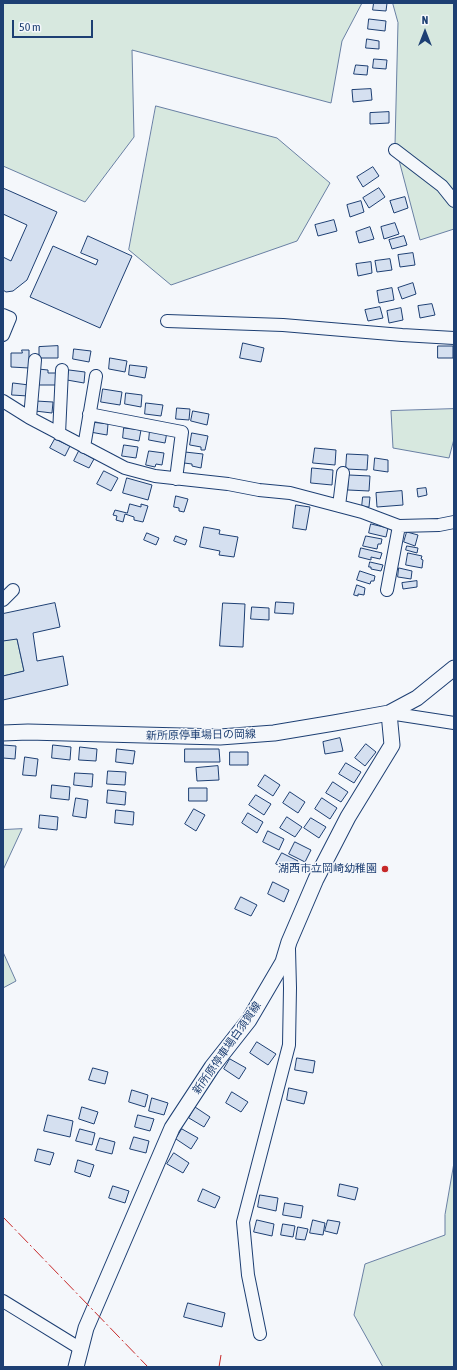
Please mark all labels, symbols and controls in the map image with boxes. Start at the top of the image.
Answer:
scale bar [14,12,95,38]
north arrow [405,12,445,52]
text: N [422,14,428,26]
text: 50 m [19,20,41,34]
street label: 新所原停車場日の岡線 [146,727,256,743]
place label: 湖西市立岡崎幼稚園 [278,862,377,876]
marker: 湖西市立岡崎幼稚園 [380,864,390,874]
street label: 新所原停車場白須賀線 [190,999,264,1097]

